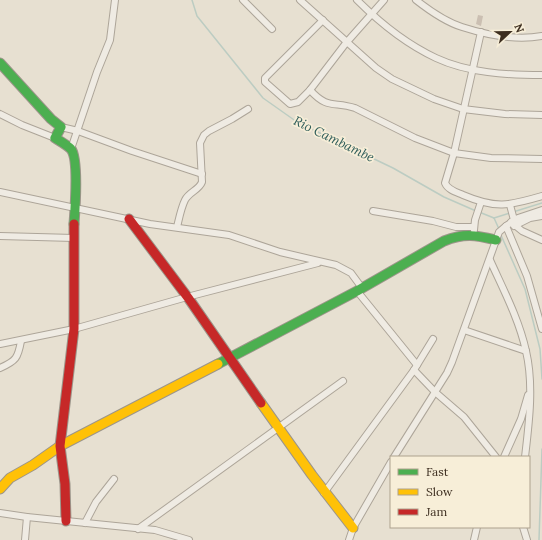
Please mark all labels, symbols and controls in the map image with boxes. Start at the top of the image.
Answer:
north arrow [490,12,530,52]
text: N [511,22,528,35]
water label: Rio Cambambe [291,112,377,166]
legend [390,456,530,528]
text: Fast [426,464,449,479]
text: Slow [426,484,453,499]
text: Jam [425,504,447,519]

